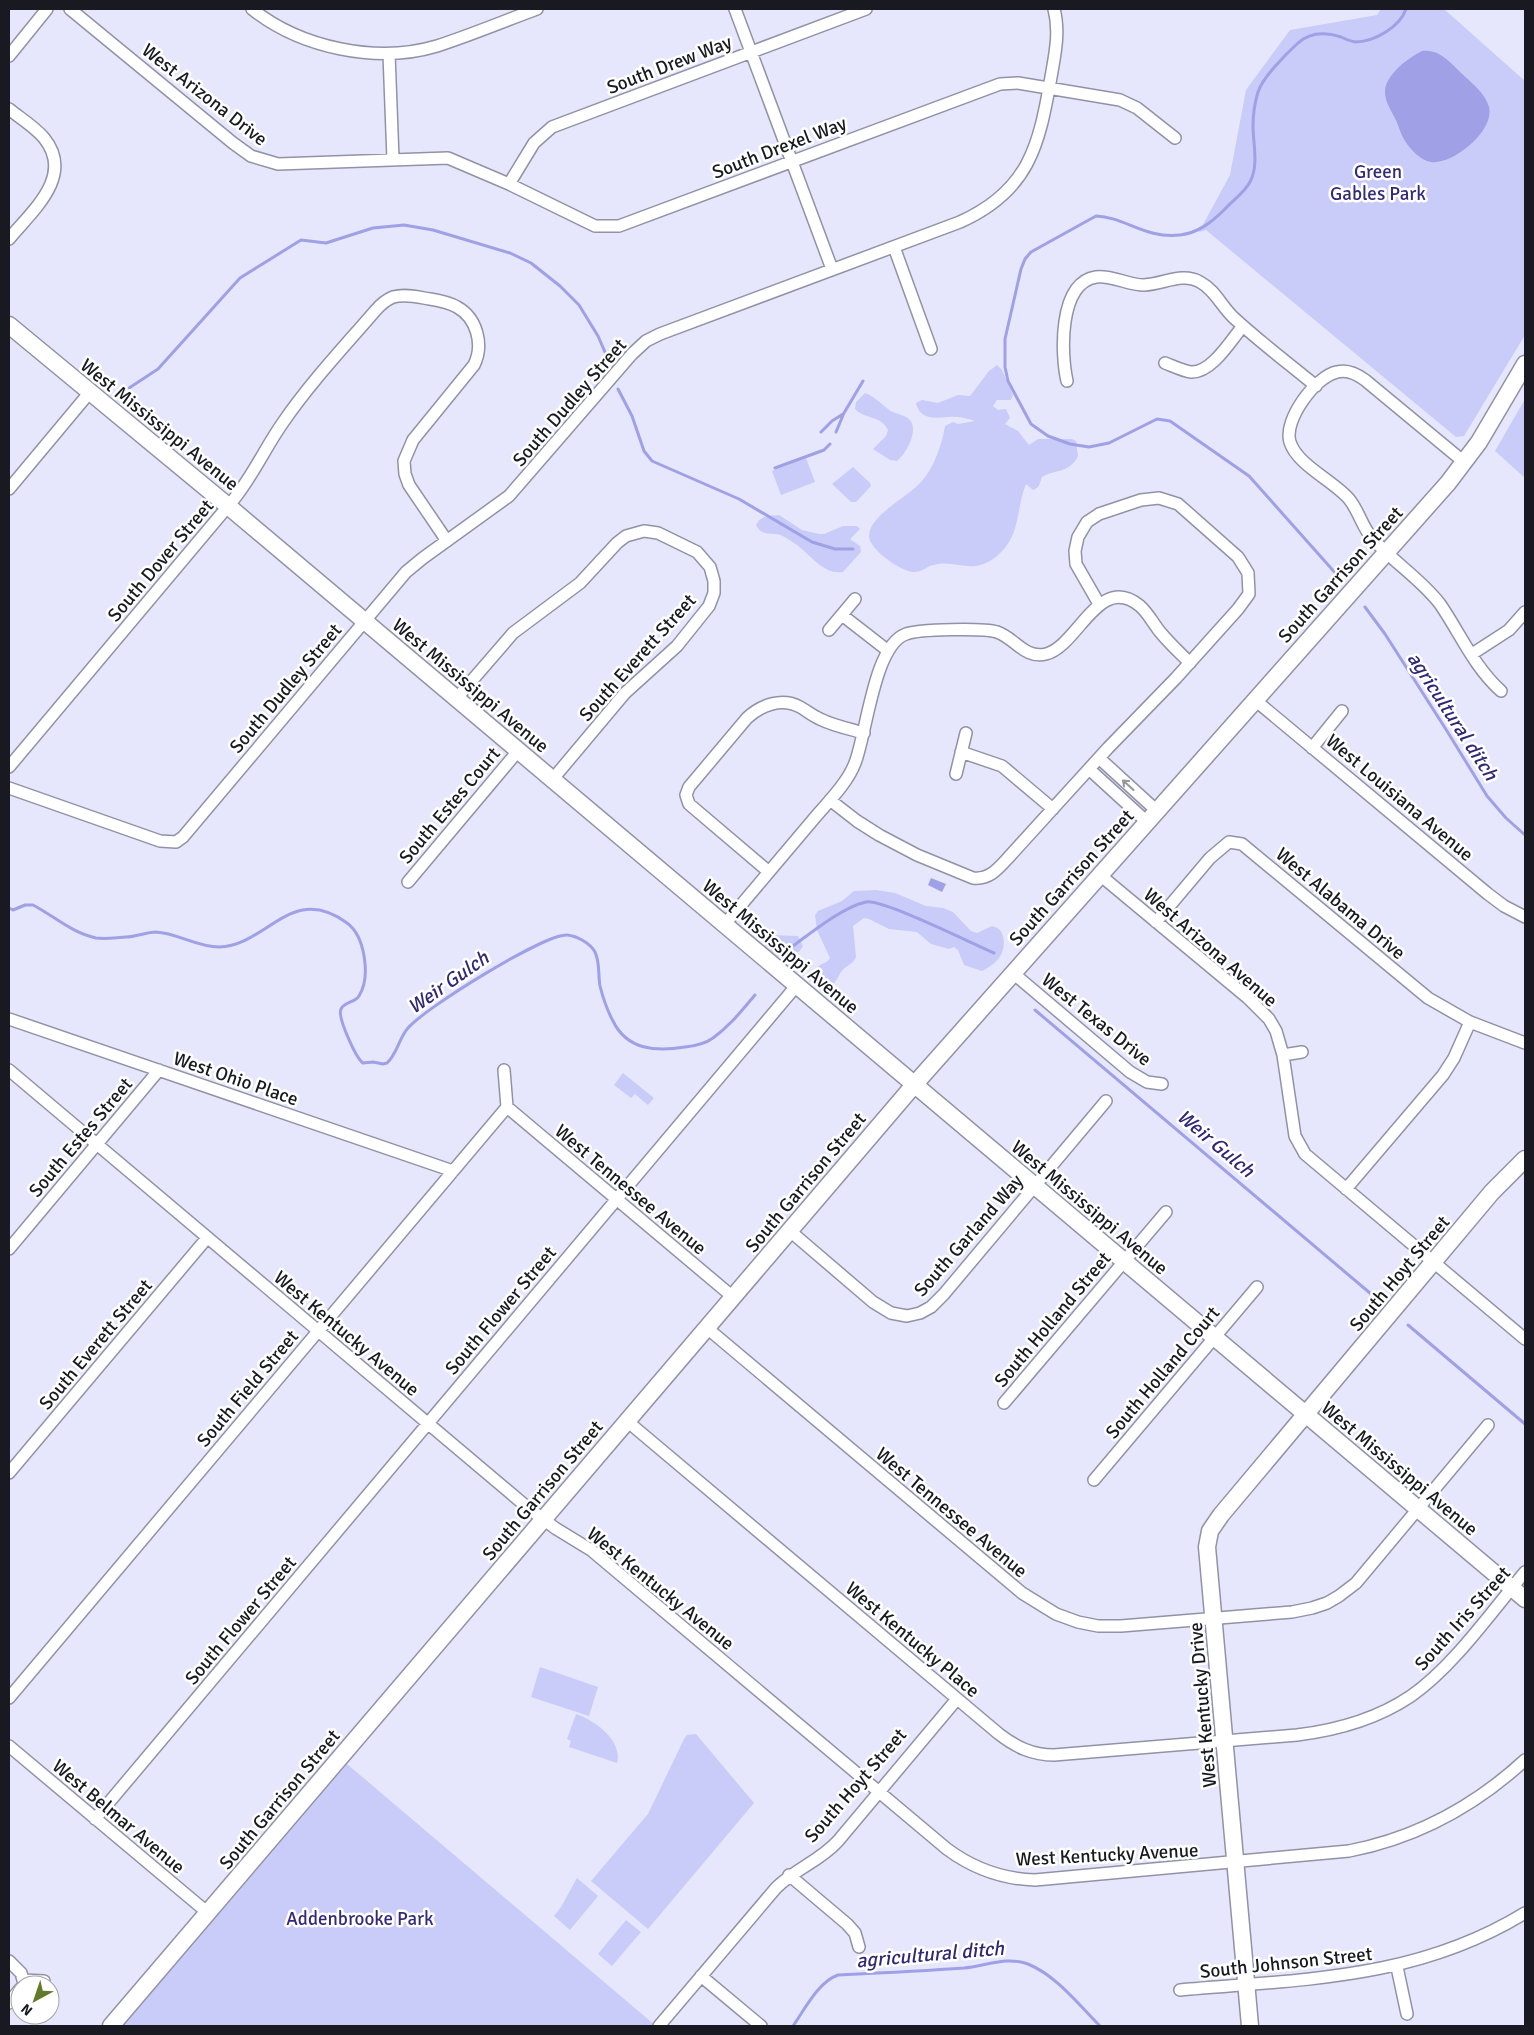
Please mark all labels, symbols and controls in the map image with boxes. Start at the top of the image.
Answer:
street label: South Drew Way [603,30,735,100]
street label: West Arizona Drive [137,38,272,151]
street label: South Drexel Way [709,111,850,185]
park label: Green Gables Park [1330,160,1426,206]
street label: South Dudley Street [508,333,632,472]
street label: West Mississippi Avenue [75,353,244,496]
street label: South Dover Street [103,494,219,627]
street label: South Garrison Street [1273,501,1409,648]
street label: South Everett Street [574,589,702,726]
street label: West Mississippi Avenue [387,613,554,758]
street label: South Dudley Street [225,619,347,758]
water label: agricultural ditch [1402,647,1504,786]
street label: West Louisiana Avenue [1321,729,1478,867]
street label: South Estes Court [394,742,506,869]
one-way arrow [1121,779,1134,790]
street label: South Garrison Street [1004,804,1140,951]
street label: West Alabama Drive [1271,843,1410,965]
street label: West Mississippi Avenue [697,874,864,1019]
street label: West Arizona Avenue [1138,883,1282,1013]
water label: Weir Gulch [403,945,495,1019]
street label: West Texas Drive [1037,968,1156,1071]
street label: West Ohio Place [170,1046,301,1112]
street label: South Estes Street [24,1073,138,1202]
water label: Weir Gulch [1172,1104,1260,1184]
street label: South Garrison Street [740,1107,872,1258]
street label: West Tennessee Avenue [550,1119,711,1260]
street label: West Mississippi Avenue [1006,1135,1173,1280]
street label: South Garland Way [909,1169,1029,1302]
street label: South Hoyt Street [1344,1211,1455,1336]
street label: South Flower Street [440,1241,562,1380]
street label: South Holland Street [989,1247,1117,1392]
street label: West Kentucky Avenue [269,1266,424,1402]
street label: South Everett Street [34,1274,158,1415]
street label: South Holland Court [1100,1301,1225,1444]
street label: South Field Street [192,1325,304,1452]
street label: West Mississippi Avenue [1316,1396,1483,1541]
street label: South Garrison Street [477,1415,609,1566]
street label: West Tennessee Avenue [871,1442,1032,1583]
street label: West Kentucky Avenue [582,1522,739,1656]
street label: South Flower Street [180,1551,302,1690]
street label: South Iris Street [1410,1561,1516,1676]
street label: West Kentucky Place [840,1577,984,1703]
street label: West Kentucky Drive [1184,1621,1222,1789]
street label: South Hoyt Street [800,1723,912,1848]
street label: South Garrison Street [214,1724,346,1875]
street label: West Belmar Avenue [47,1754,190,1879]
street label: West Kentucky Avenue [1015,1838,1199,1872]
park label: Addenbrooke Park [286,1907,434,1931]
water label: agricultural ditch [855,1935,1006,1973]
street label: South Johnson Street [1199,1942,1374,1984]
north arrow [10,1975,60,2025]
text: N [18,2000,36,2019]

